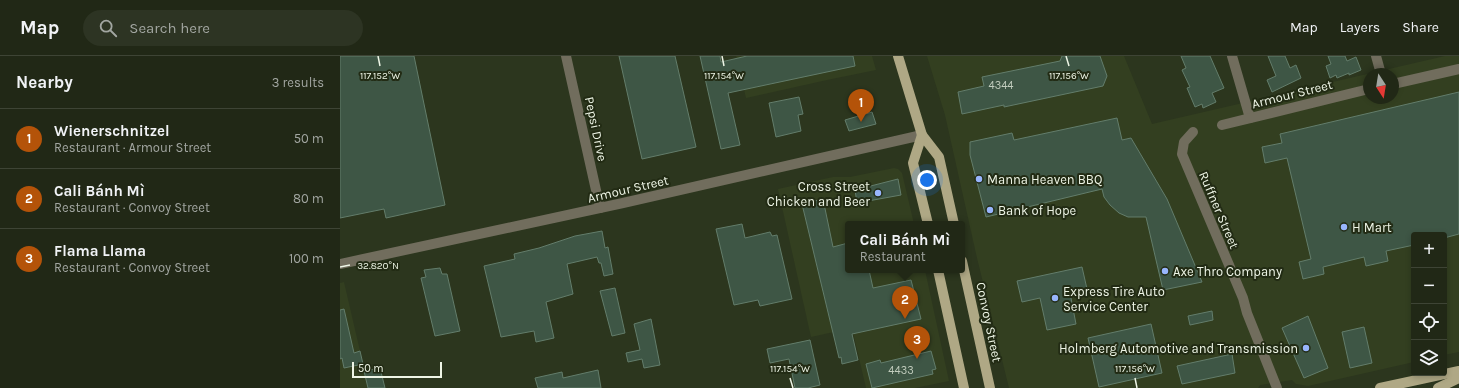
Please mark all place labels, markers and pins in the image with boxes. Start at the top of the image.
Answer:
pin: 1 [848,89,874,122]
place label: Manna Heaven BBQ [987,172,1102,187]
marker: Manna Heaven BBQ [974,174,984,184]
place label: Cross Street Chicken and Beer [767,179,870,209]
marker: Cross Street Chicken and Beer [873,188,883,198]
place label: Bank of Hope [998,203,1077,218]
marker: Bank of Hope [985,205,995,215]
place label: H Mart [1352,220,1392,235]
marker: H Mart [1339,222,1349,232]
place label: Axe Thro Company [1173,264,1282,279]
marker: Axe Thro Company [1160,266,1170,276]
place label: Express Tire Auto Service Center [1063,284,1165,314]
pin: 2 [892,286,918,319]
marker: Express Tire Auto Service Center [1050,293,1060,303]
pin: 3 [904,326,930,359]
place label: Holmberg Automotive and Transmission [1059,341,1298,356]
marker: Holmberg Automotive and Transmission [1301,343,1311,353]

